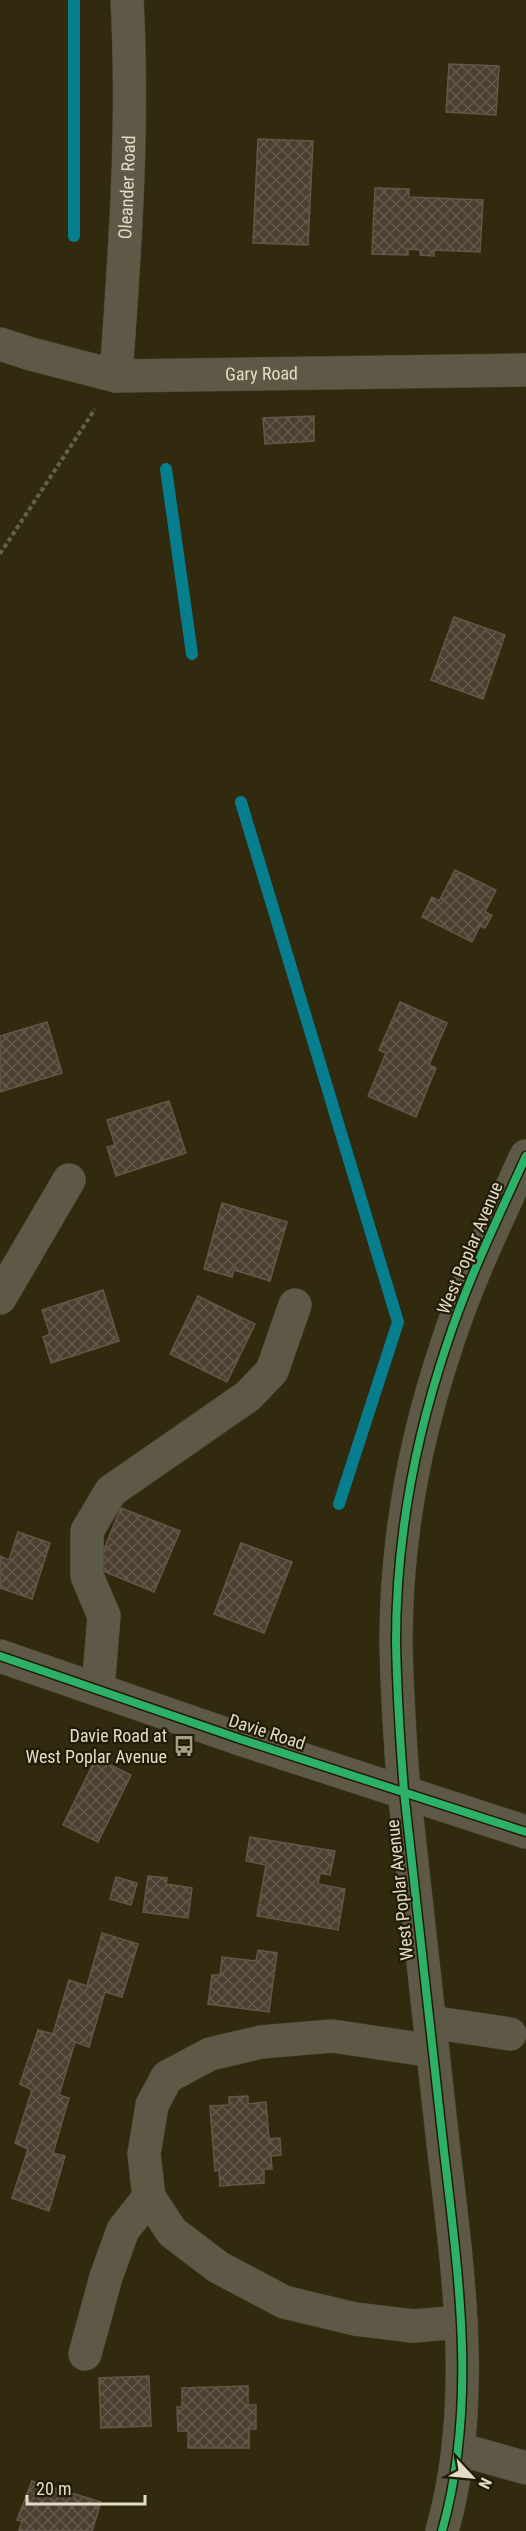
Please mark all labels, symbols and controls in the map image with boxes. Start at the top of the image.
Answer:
street label: Oleander Road [114,135,139,240]
street label: Gary Road [225,362,298,384]
street label: West Poplar Avenue [432,1179,507,1317]
street label: Davie Road [226,1709,308,1754]
place label: Davie Road at West Poplar Avenue [25,1725,167,1767]
bus stop icon: Davie Road at West Poplar Avenue [172,1734,196,1758]
street label: West Poplar Avenue [382,1819,417,1962]
north arrow [442,2447,502,2507]
scale bar [27,2468,146,2506]
text: N [474,2475,496,2492]
text: 20 m [36,2478,71,2499]

